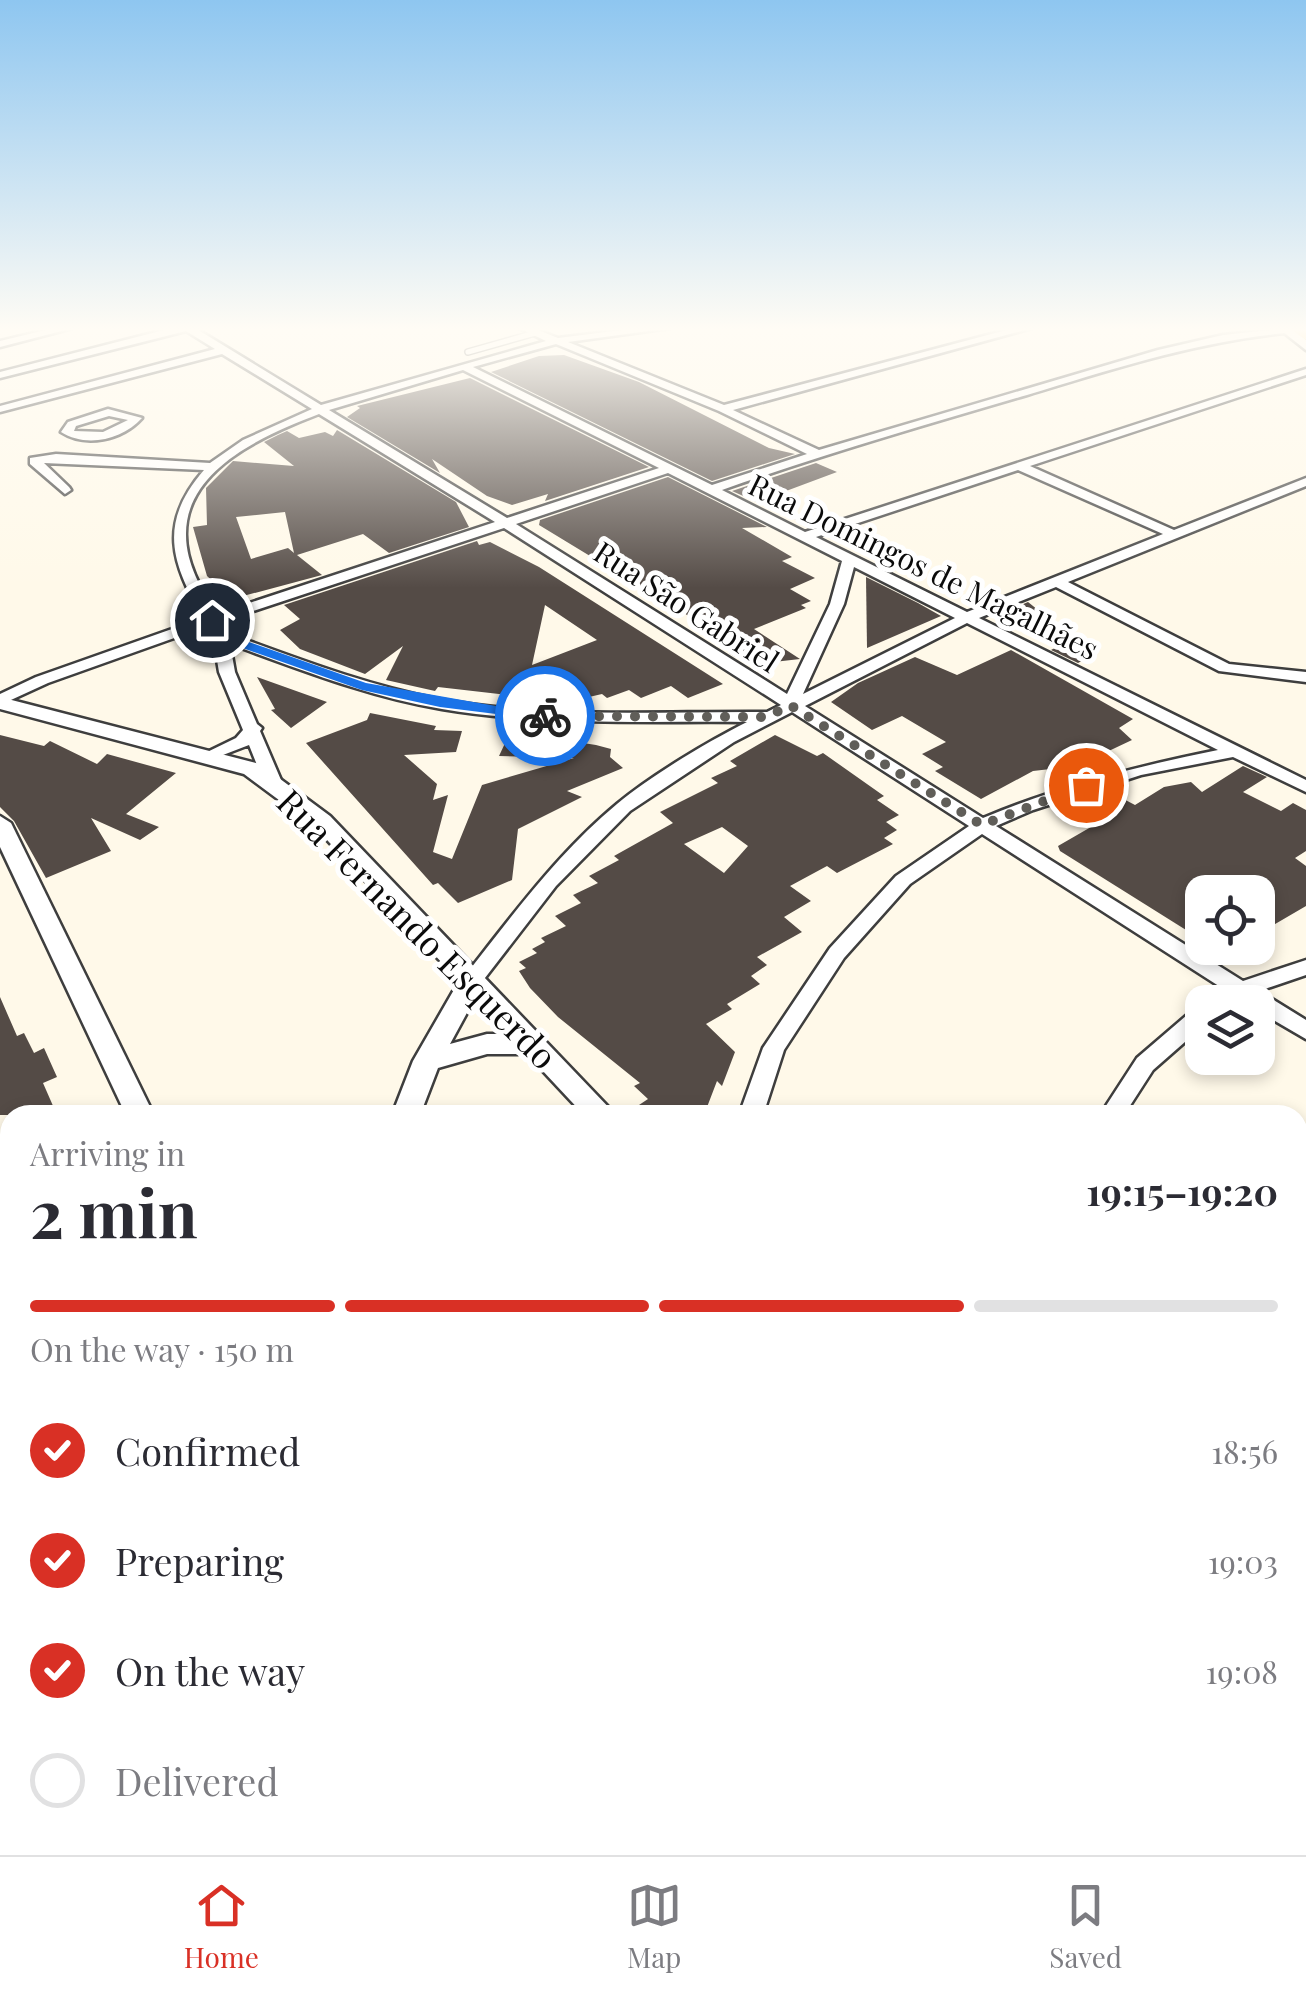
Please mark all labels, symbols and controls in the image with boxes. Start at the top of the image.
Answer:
street label: Rua Domingos de Magalhães [743,464,1105,668]
street label: Rua São Gabriel [587,531,787,681]
pin [170,578,255,663]
icon: home [185,593,240,648]
courier [495,666,595,766]
icon: bike [518,689,573,744]
pin [1044,743,1129,828]
icon: bag [1059,758,1114,813]
street label: Rua Fernando Esquerdo [268,778,568,1078]
map controls [1185,875,1275,1075]
button: locate [1185,875,1275,965]
button: layers [1185,985,1275,1075]
text: Arriving in [30,1131,185,1174]
text: 19:15–19:20 [1086,1165,1278,1216]
text: 2 min [30,1168,198,1254]
text: On the way · 150 m [30,1327,294,1370]
icon: check [30,1423,85,1478]
text: Confirmed [115,1425,300,1476]
text: 18:56 [1211,1429,1278,1472]
icon: check [30,1533,85,1588]
text: Preparing [115,1535,284,1586]
text: 19:03 [1208,1539,1278,1582]
icon: check [30,1643,85,1698]
text: On the way [115,1645,305,1696]
text: 19:08 [1206,1649,1278,1692]
text: Delivered [115,1755,279,1806]
tab: Home [184,1878,259,1975]
tab: Map [627,1878,682,1975]
tab: Saved [1049,1878,1122,1975]

